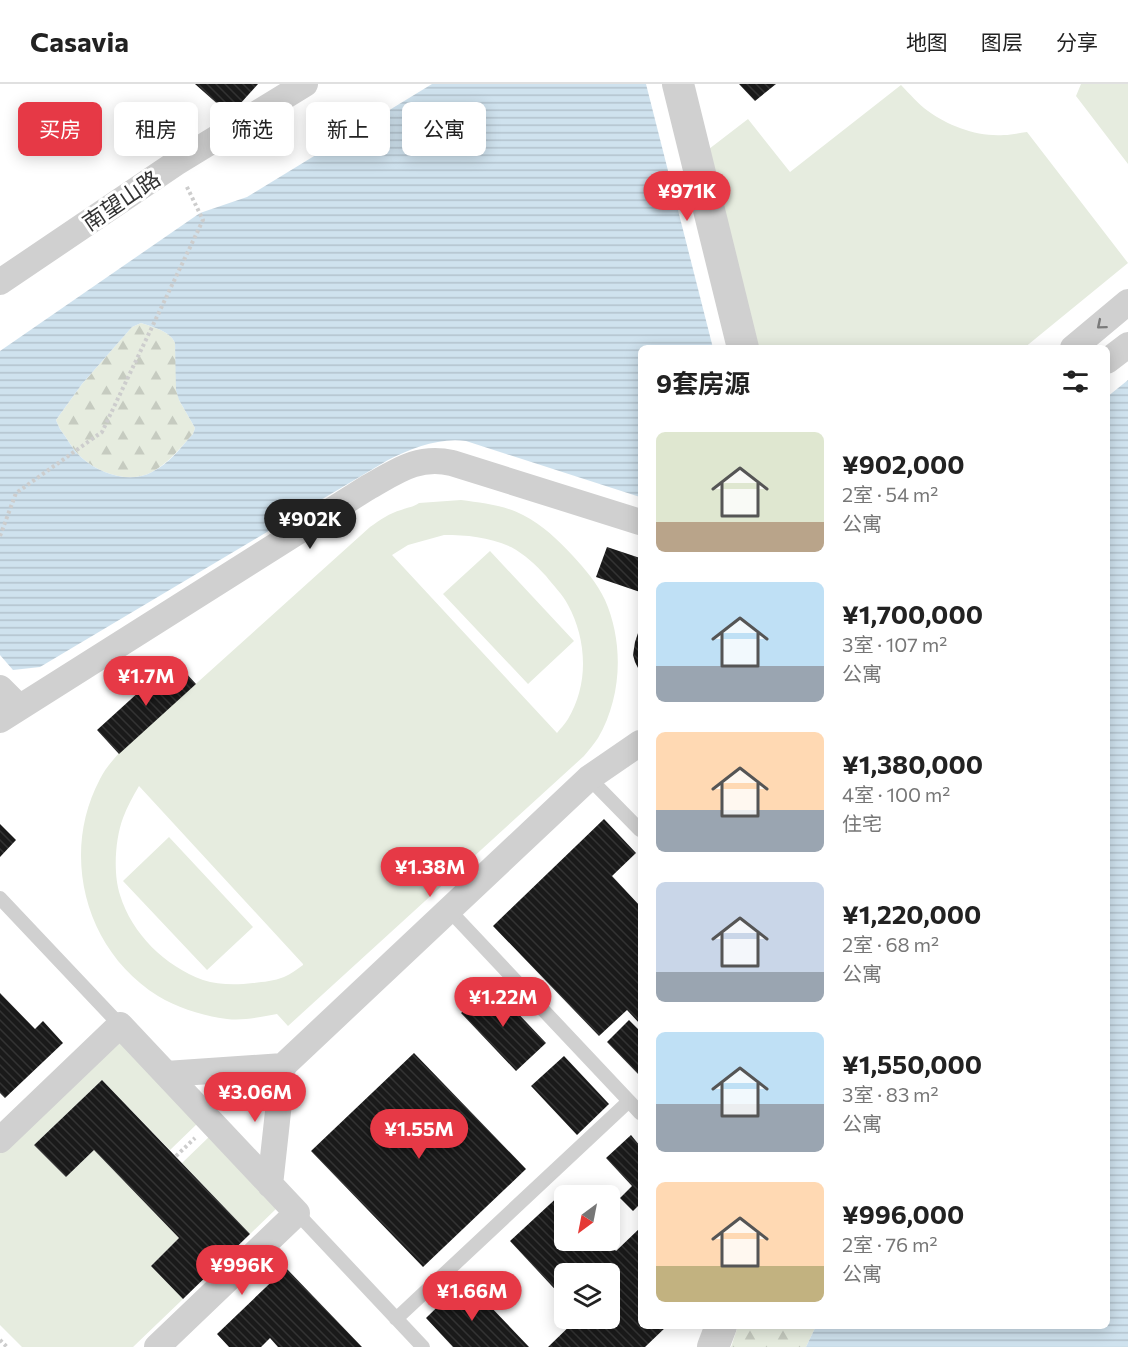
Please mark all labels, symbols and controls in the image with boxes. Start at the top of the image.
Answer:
text: Casavia [30,24,129,58]
text: 地图 [906,29,948,54]
text: 图层 [981,29,1023,54]
text: 分享 [1056,29,1098,54]
chip: 买房 [18,102,102,156]
chip: 租房 [114,102,198,156]
chip: 筛选 [210,102,294,156]
chip: 新上 [306,102,390,156]
chip: 公寓 [402,102,486,156]
street label: 南望山路 [77,164,165,236]
pin: ¥971K [645,171,729,222]
text: ¥971K [658,178,716,202]
one-way arrow [1097,318,1108,329]
icon: filters [1059,365,1092,398]
text: 9套房源 [656,367,750,398]
text: ¥902,000 [842,448,965,479]
icon: home [704,456,776,528]
text: 2室 · 54 m² [842,482,938,506]
pin: ¥902K [268,499,352,550]
text: ¥902K [278,506,342,530]
text: 公寓 [842,511,882,535]
text: ¥1,700,000 [842,598,983,629]
icon: home [704,606,776,678]
text: 3室 · 107 m² [842,632,947,656]
pin: ¥1.7M [104,656,188,707]
text: 公寓 [842,661,882,685]
text: ¥1.7M [117,663,175,687]
text: ¥1,380,000 [842,748,983,779]
icon: home [704,756,776,828]
text: 4室 · 100 m² [842,782,950,806]
text: 住宅 [842,811,882,835]
pin: ¥1.38M [381,847,479,898]
text: ¥1.38M [395,854,465,878]
text: ¥1,220,000 [842,898,981,929]
icon: home [704,906,776,978]
text: 2室 · 68 m² [842,932,939,956]
text: 公寓 [842,961,882,985]
pin: ¥1.22M [454,977,552,1028]
text: ¥1.22M [468,984,538,1008]
text: ¥1,550,000 [842,1048,982,1079]
icon: home [704,1056,776,1128]
pin: ¥3.06M [206,1072,304,1123]
text: ¥3.06M [218,1079,292,1103]
text: 3室 · 83 m² [842,1082,939,1106]
pin: ¥1.55M [370,1109,468,1160]
text: 公寓 [842,1111,882,1135]
text: ¥1.55M [384,1116,454,1140]
north arrow [554,1185,620,1251]
map controls [554,1185,620,1329]
text: ¥996,000 [842,1198,964,1229]
icon: home [704,1206,776,1278]
text: 2室 · 76 m² [842,1232,937,1256]
pin: ¥996K [200,1245,284,1296]
text: ¥996K [210,1252,274,1276]
text: 公寓 [842,1261,882,1285]
button: layers [554,1263,620,1329]
pin: ¥1.66M [423,1271,521,1322]
text: ¥1.66M [437,1278,507,1302]

